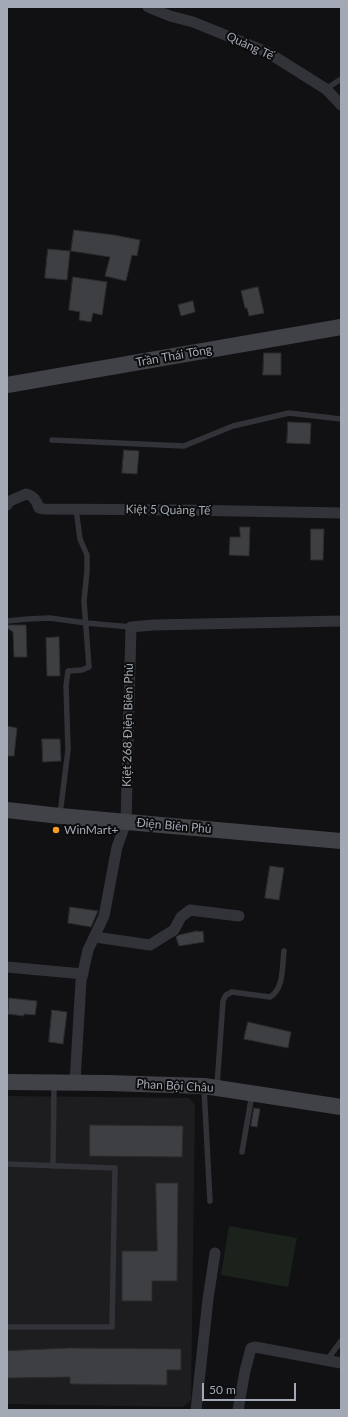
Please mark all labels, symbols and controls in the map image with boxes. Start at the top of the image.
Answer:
street label: Quảng Tế [224,29,276,63]
street label: Trần Thái Tông [135,342,213,370]
street label: Kiệt 5 Quảng Tế [125,502,211,518]
street label: Kiệt 268 Điện Biên Phủ [120,663,136,787]
street label: Điện Biên Phủ [136,816,212,836]
place label: WinMart+ [64,823,118,837]
marker: WinMart+ [51,825,61,835]
street label: Phan Bội Châu [136,1077,214,1095]
scale bar [204,1375,298,1401]
text: 50 m [209,1382,236,1397]

